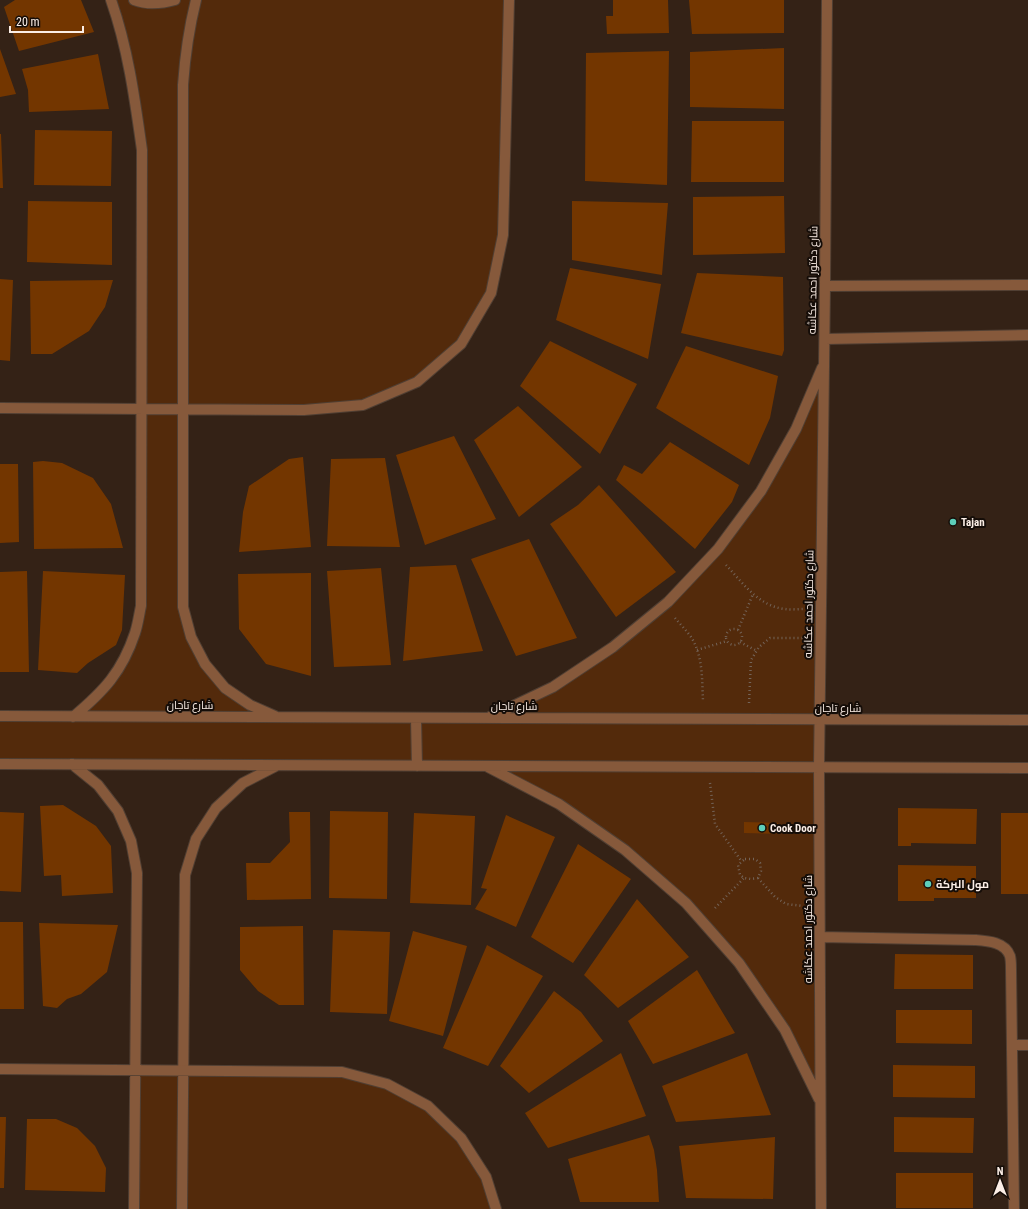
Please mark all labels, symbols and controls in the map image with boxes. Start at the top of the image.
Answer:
scale bar [10,8,83,34]
text: 20 m [16,15,40,29]
street label: شارع دكتور احمد عكاشه [806,226,821,334]
place label: Tajan [961,516,985,529]
marker: Tajan [948,517,958,527]
street label: شارع دكتور احمد عكاشه [802,550,817,658]
street label: شارع تاجان [167,699,213,713]
street label: شارع تاجان [491,700,537,714]
street label: شارع تاجان [815,702,861,716]
place label: Cook Door [770,822,816,835]
marker: Cook Door [757,823,767,833]
street label: شارع دكتور احمد عكاشه [802,875,816,983]
place label: مول البركة [936,878,989,892]
marker: مول البركة [923,879,933,889]
north arrow [980,1161,1020,1201]
text: N [997,1165,1004,1178]

